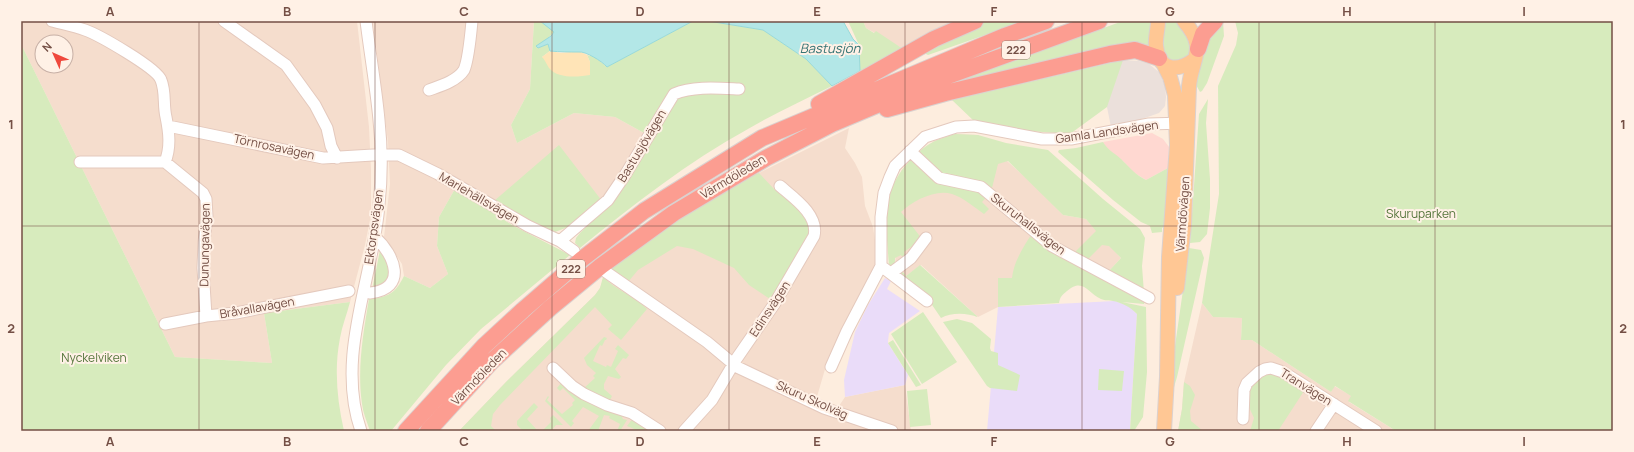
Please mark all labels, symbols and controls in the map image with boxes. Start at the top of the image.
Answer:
text: A [106,2,115,20]
text: B [283,2,291,20]
text: C [459,2,469,20]
text: D [635,2,645,20]
text: E [813,2,821,20]
text: F [991,2,998,20]
text: G [1165,2,1175,20]
text: H [1342,2,1352,20]
text: I [1522,2,1526,20]
north arrow [34,34,74,74]
text: N [38,38,55,55]
water label: Bastusjön [800,39,861,57]
road number: 222 [1002,41,1030,59]
street label: Bastusjövägen [613,106,670,185]
text: 1 [8,115,14,133]
text: 1 [1620,115,1626,133]
street label: Gamla Landsvägen [1054,116,1159,147]
street label: Törnrosavägen [232,130,316,163]
street label: Värmdöleden [697,151,768,203]
street label: Mariehällsvägen [436,168,522,227]
street label: Värmdövägen [1171,176,1194,252]
street label: Ektorpsvägen [360,188,387,265]
street label: Skuruhallsvägen [987,189,1069,258]
street label: Dunungavägen [195,203,214,287]
park label: Skuruparken [1386,205,1456,222]
road number: 222 [557,260,585,278]
street label: Edinsvägen [745,278,794,340]
street label: Bråvallavägen [218,293,296,322]
text: 2 [7,319,15,337]
text: 2 [1619,319,1627,337]
street label: Värmdöleden [447,345,510,409]
park label: Nyckelviken [61,349,127,366]
street label: Tranvägen [1277,364,1335,409]
street label: Skuru Skolväg [774,376,851,423]
text: A [106,432,115,450]
text: B [283,432,291,450]
text: C [459,432,469,450]
text: D [635,432,645,450]
text: E [813,432,821,450]
text: F [991,432,998,450]
text: G [1165,432,1175,450]
text: H [1342,432,1352,450]
text: I [1522,432,1526,450]

